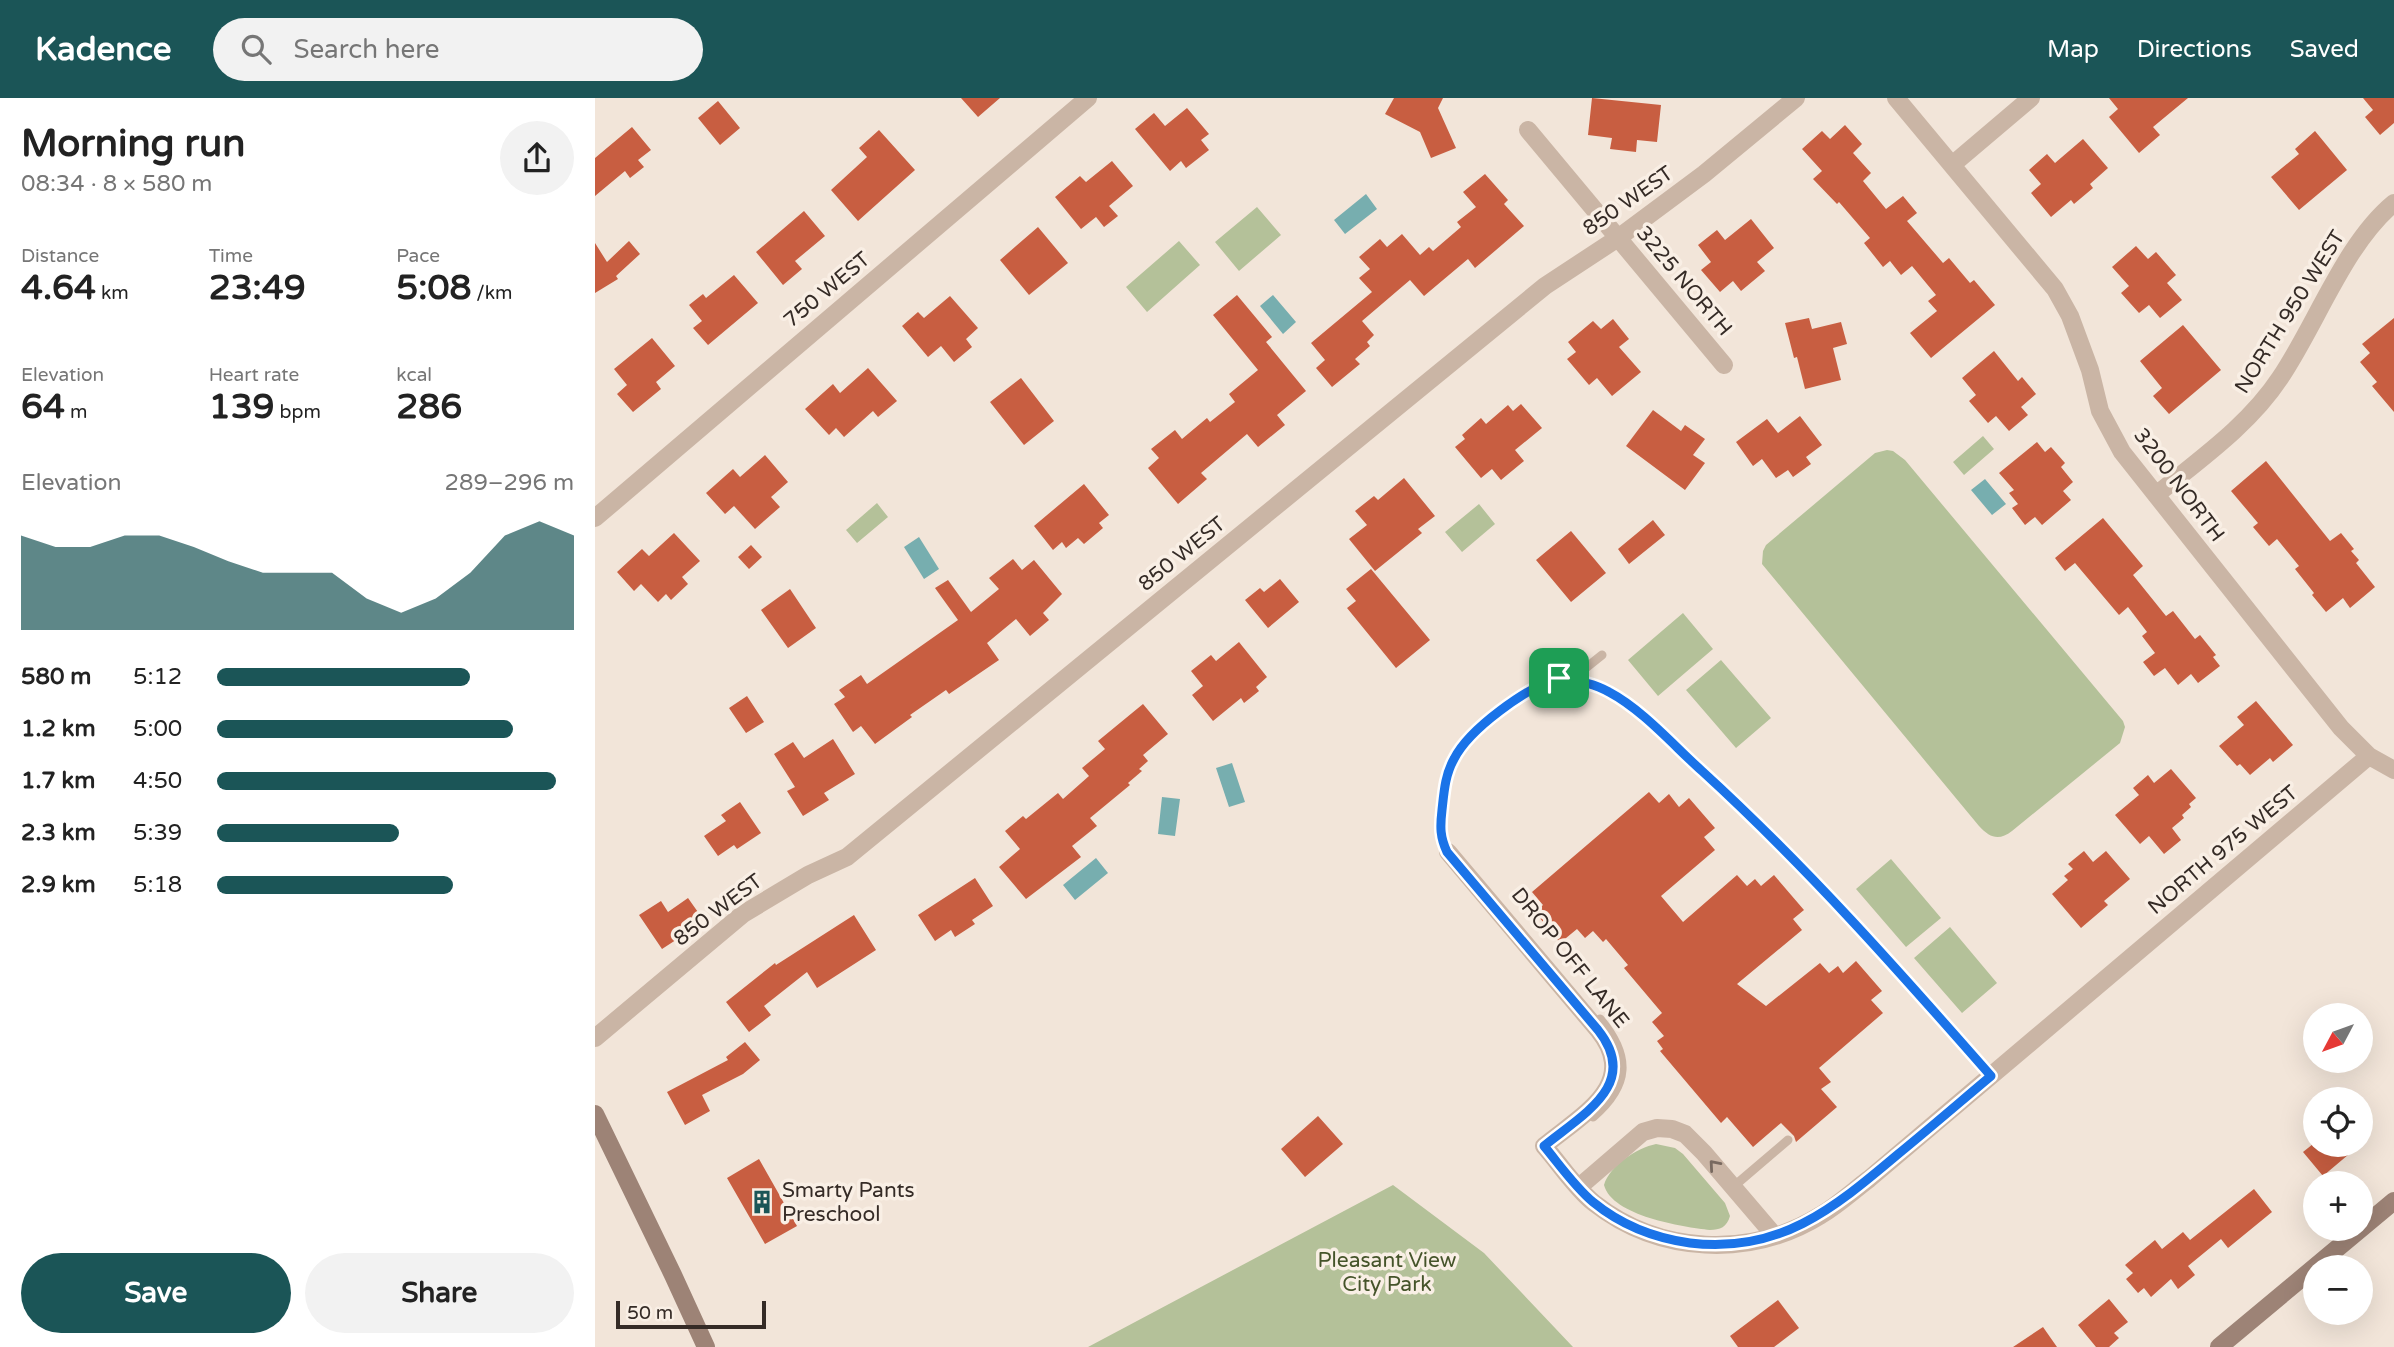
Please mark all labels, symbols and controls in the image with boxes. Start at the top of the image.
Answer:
search box [213,18,703,81]
text: Kadence [35,30,171,69]
icon: search [237,30,275,68]
text: Search here [293,34,440,65]
text: Map [2047,35,2099,64]
text: Directions [2137,35,2252,64]
text: Saved [2290,35,2359,64]
text: Morning run [21,121,245,167]
button: share [500,121,574,195]
street label: 850 WEST [1578,161,1678,241]
text: 08:34 · 8 × 580 m [21,170,212,198]
street label: 3225 NORTH [1631,221,1737,341]
street label: NORTH 950 WEST [2230,226,2350,398]
text: Distance [21,245,99,267]
text: Time [209,245,253,267]
text: Pace [396,245,440,267]
street label: 750 WEST [779,247,875,333]
text: 4.64 [21,267,96,309]
text: 23:49 [209,267,306,309]
text: 5:08 [396,267,471,309]
text: km [96,282,129,304]
text: /km [471,282,513,304]
text: Elevation [21,364,104,386]
text: Heart rate [209,364,299,386]
text: kcal [396,364,432,386]
text: 64 [21,386,65,428]
text: 139 [209,386,275,428]
text: 286 [396,386,462,428]
text: m [65,401,87,423]
text: bpm [275,401,321,423]
street label: 3200 NORTH [2128,423,2230,547]
text: Elevation [21,469,122,497]
text: 289–296 m [445,469,574,497]
street label: 850 WEST [1133,511,1231,597]
pin [1529,648,1589,708]
icon: arrive [1540,659,1578,697]
text: 580 m [21,663,91,691]
text: 5:12 [133,663,182,691]
text: 1.2 km [21,715,96,743]
text: 5:00 [133,715,182,743]
text: 1.7 km [21,767,95,795]
text: 4:50 [133,767,182,795]
street label: NORTH 975 WEST [2143,780,2303,920]
text: 2.3 km [21,819,96,847]
text: 5:39 [133,819,182,847]
street label: 850 WEST [669,868,767,951]
text: 2.9 km [21,871,96,899]
text: 5:18 [133,871,182,899]
street label: DROP OFF LANE [1506,883,1634,1033]
north arrow [2303,1003,2373,1073]
map controls [2303,1003,2373,1325]
button: locate [2303,1087,2373,1157]
one-way arrow [1710,1160,1722,1173]
button: + [2303,1171,2373,1241]
place label: Smarty Pants Preschool [782,1178,915,1227]
building icon: Smarty Pants Preschool [748,1188,776,1216]
park label: Pleasant View City Park [1318,1248,1457,1297]
button: Save [21,1253,291,1333]
button: Share [305,1253,574,1333]
button: − [2303,1255,2373,1325]
scale bar [616,1298,767,1330]
text: 50 m [627,1302,673,1324]

